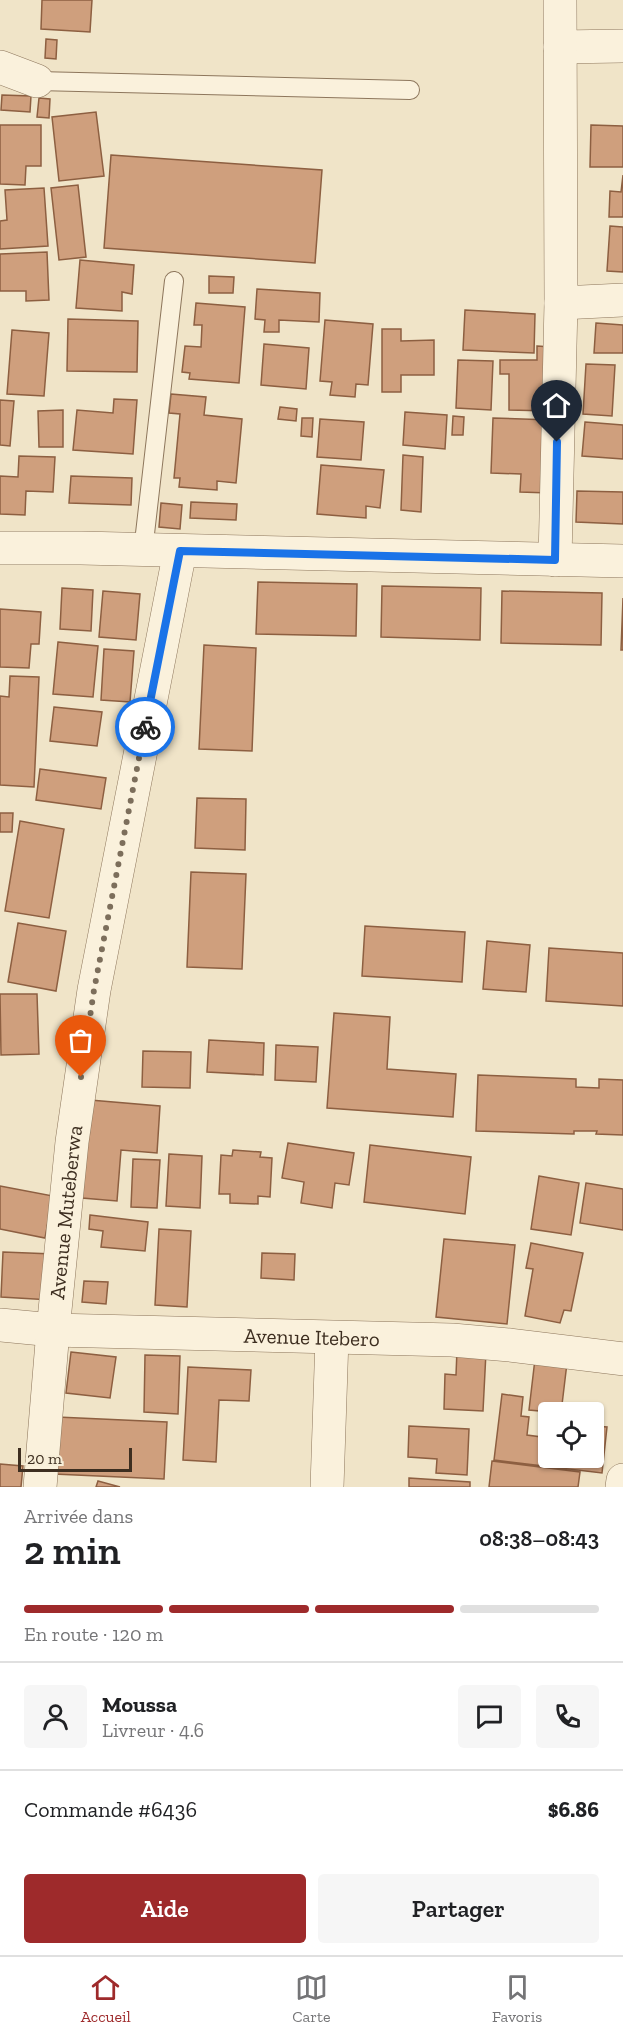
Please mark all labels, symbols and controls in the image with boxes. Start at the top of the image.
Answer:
pin [531,380,582,442]
icon: home [540,389,573,422]
courier [115,697,175,757]
icon: bike [129,711,162,744]
pin [55,1015,106,1077]
icon: bag [64,1024,97,1057]
street label: Avenue Muteberwa [44,1123,87,1300]
street label: Avenue Itebero [243,1322,380,1351]
map controls [538,1402,604,1468]
button: locate [538,1402,604,1468]
scale bar [18,1445,132,1472]
text: 20 m [27,1449,62,1468]
text: Arrivée dans [24,1504,133,1528]
text: 08:38–08:43 [479,1525,599,1552]
text: 2 min [24,1527,121,1574]
text: En route · 120 m [24,1622,163,1646]
button: person [24,1685,87,1748]
button: chat [458,1685,521,1748]
button: phone [536,1685,599,1748]
text: Moussa [102,1691,177,1718]
text: Livreur · 4.6 [102,1718,204,1742]
text: Commande #6436 [24,1796,197,1823]
text: $6.86 [548,1796,599,1823]
button: Aide [24,1874,306,1943]
button: Partager [318,1874,599,1943]
tab: Accueil [81,1971,131,2026]
tab: Carte [292,1971,331,2026]
tab: Favoris [492,1971,542,2026]

